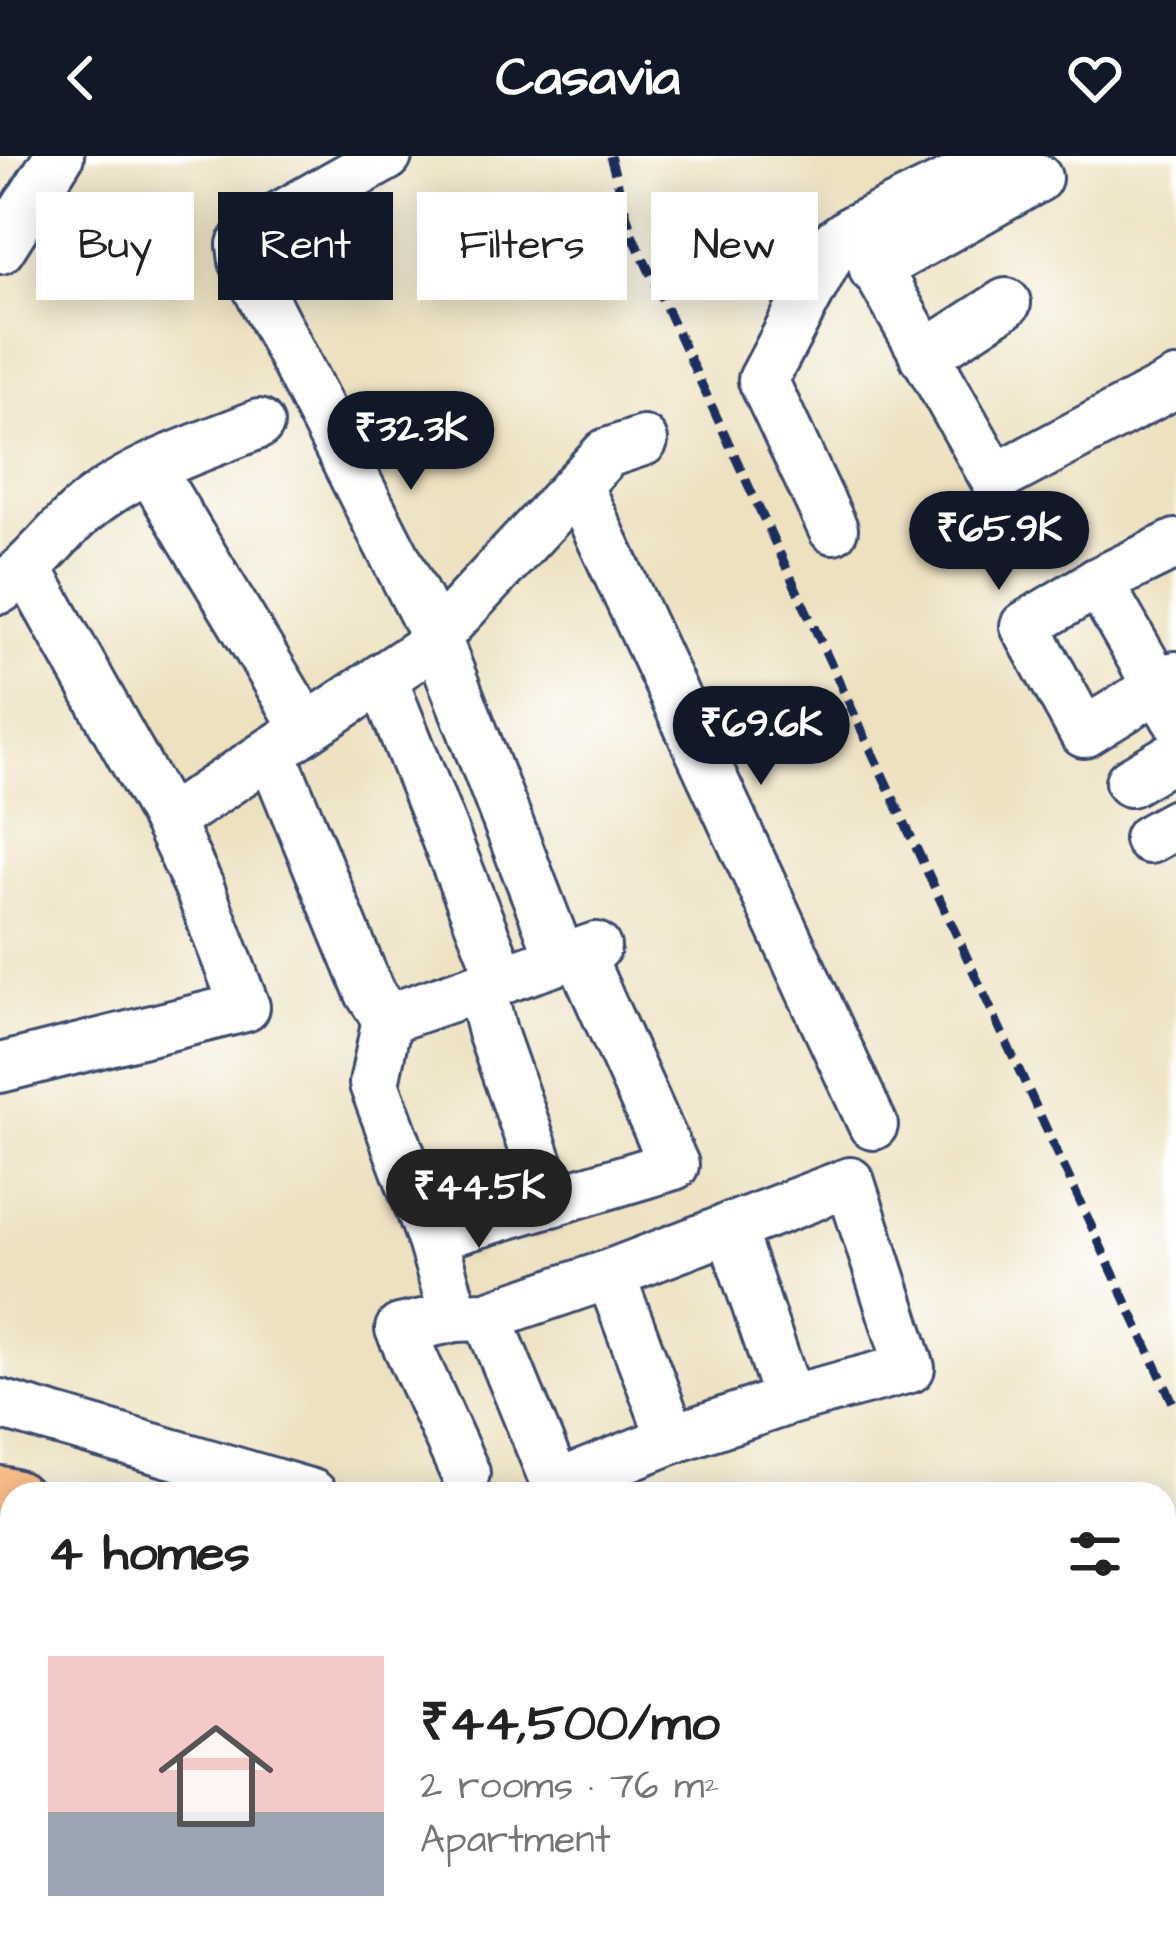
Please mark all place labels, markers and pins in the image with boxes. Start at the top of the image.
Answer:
pin: ₹32.3K [313,391,509,493]
pin: ₹65.9K [901,491,1097,593]
pin: ₹69.6K [663,686,859,788]
pin: ₹44.5K [381,1149,577,1251]

